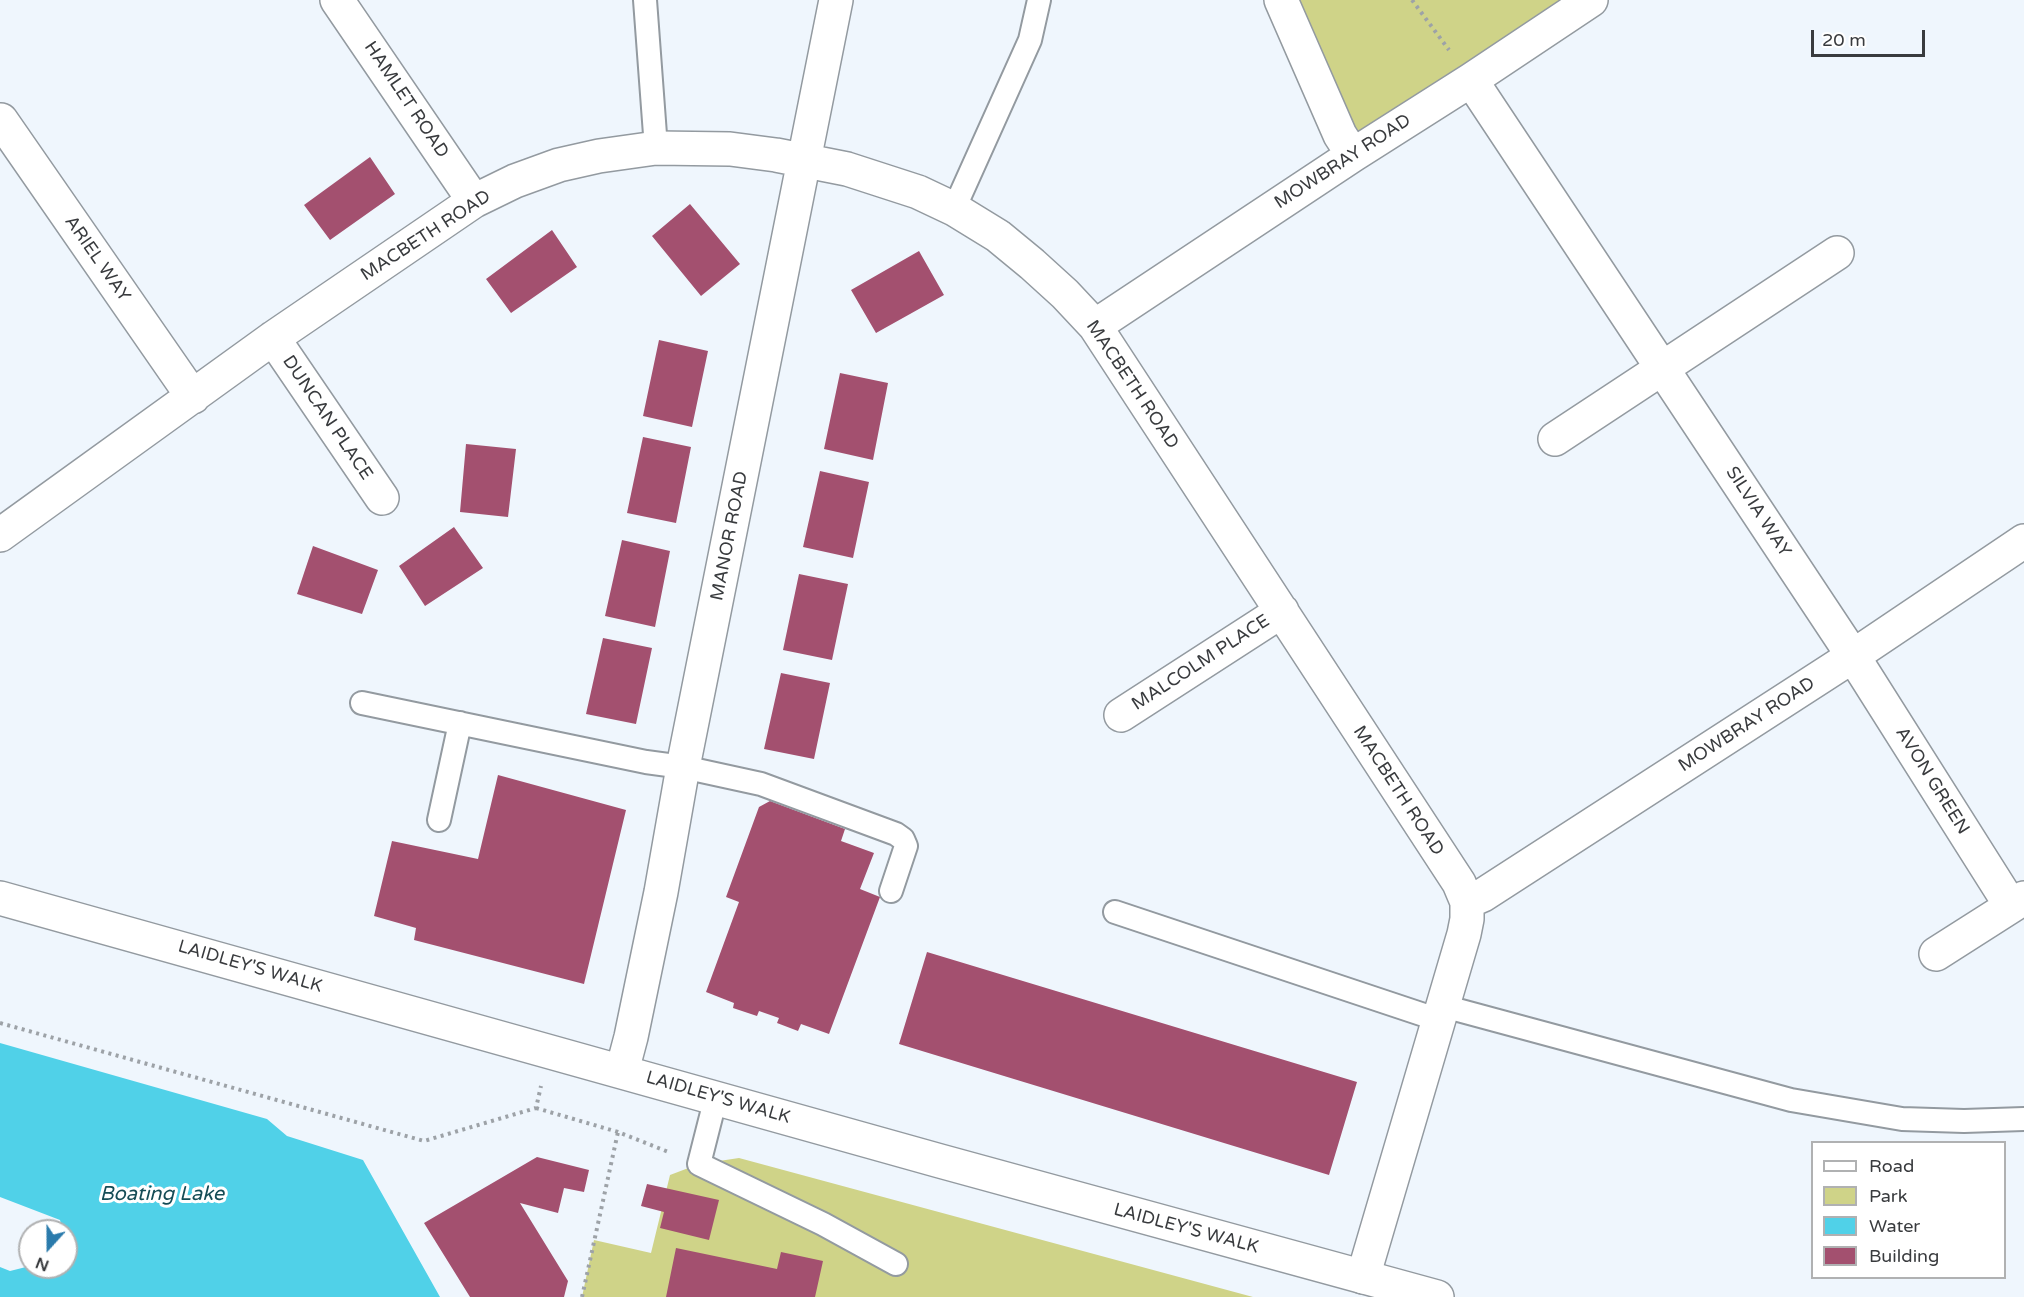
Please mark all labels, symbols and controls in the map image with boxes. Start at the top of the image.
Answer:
scale bar [1814,18,1928,56]
text: 20 m [1822,29,1866,51]
street label: HAMLET ROAD [359,38,453,162]
street label: MOWBRAY ROAD [1271,110,1415,214]
street label: MACBETH ROAD [357,186,495,286]
street label: ARIEL WAY [59,212,135,306]
street label: MACBETH ROAD [1081,317,1183,453]
street label: DUNCAN PLACE [277,351,377,485]
street label: SILVIA WAY [1721,463,1795,561]
street label: MANOR ROAD [707,469,753,603]
street label: MALCOLM PLACE [1128,610,1274,716]
street label: MOWBRAY ROAD [1675,673,1819,777]
street label: MACBETH ROAD [1348,722,1448,860]
street label: AVON GREEN [1890,723,1974,839]
street label: LAIDLEY'S WALK [175,936,325,998]
street label: LAIDLEY'S WALK [643,1067,793,1129]
legend [1811,1141,2006,1279]
text: Road [1869,1155,1914,1177]
water label: Boating Lake [100,1183,224,1207]
text: Park [1869,1185,1907,1207]
street label: LAIDLEY'S WALK [1111,1199,1261,1259]
text: Water [1869,1215,1920,1237]
north arrow [18,1219,78,1279]
text: Building [1869,1245,1939,1267]
text: N [33,1252,52,1276]

